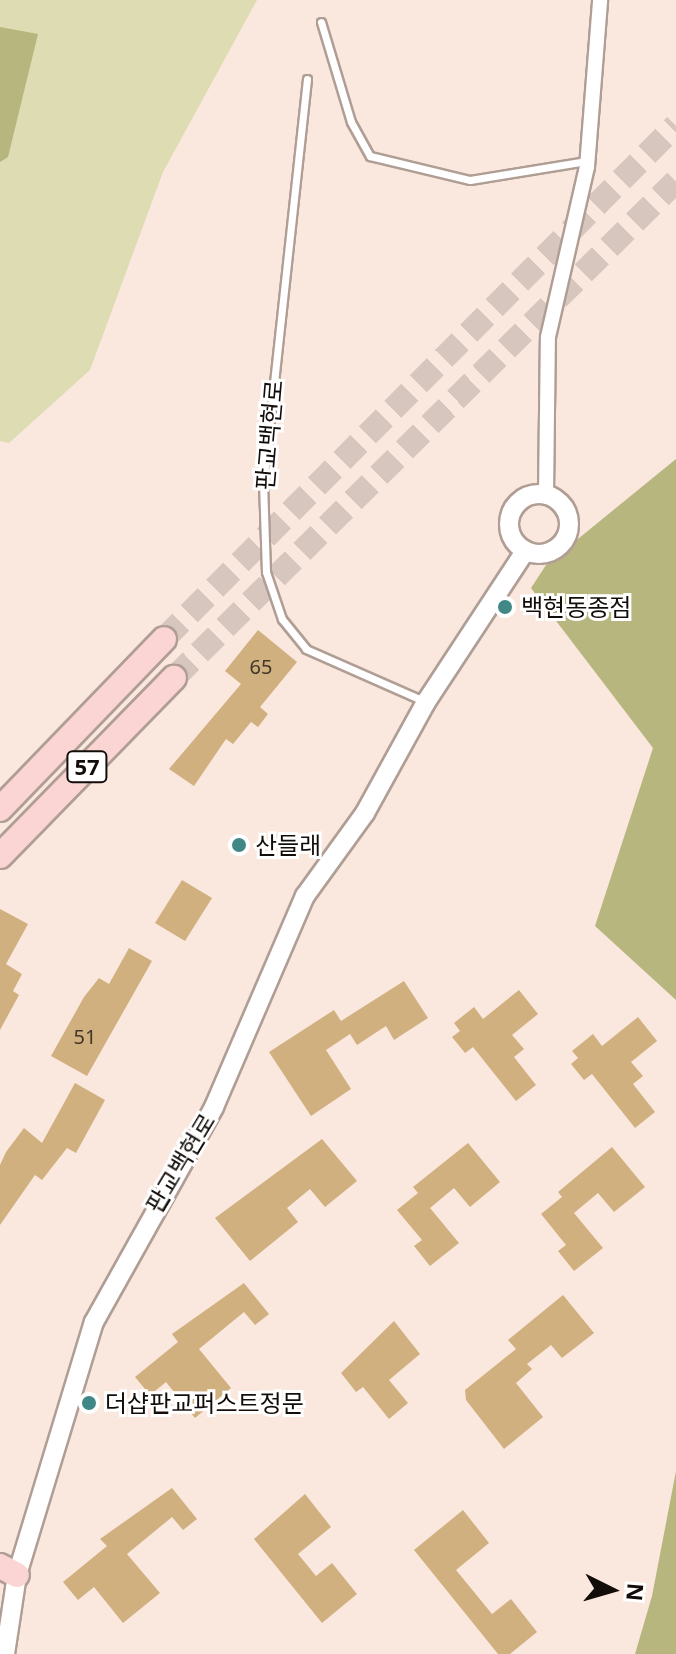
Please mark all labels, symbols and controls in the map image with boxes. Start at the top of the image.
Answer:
street label: 판교백현로 [250,379,288,491]
place label: 백현동종점 [521,593,631,621]
marker: 백현동종점 [496,598,514,616]
house number: 65 [250,654,272,678]
road number: 57 [65,749,109,785]
place label: 산들래 [255,831,321,859]
marker: 산들래 [230,836,248,854]
house number: 51 [74,1024,96,1048]
street label: 판교백현로 [139,1108,221,1218]
place label: 더샵판교퍼스트정문 [105,1389,304,1417]
marker: 더샵판교퍼스트정문 [80,1394,98,1412]
north arrow [572,1550,652,1630]
text: N [620,1582,652,1602]

